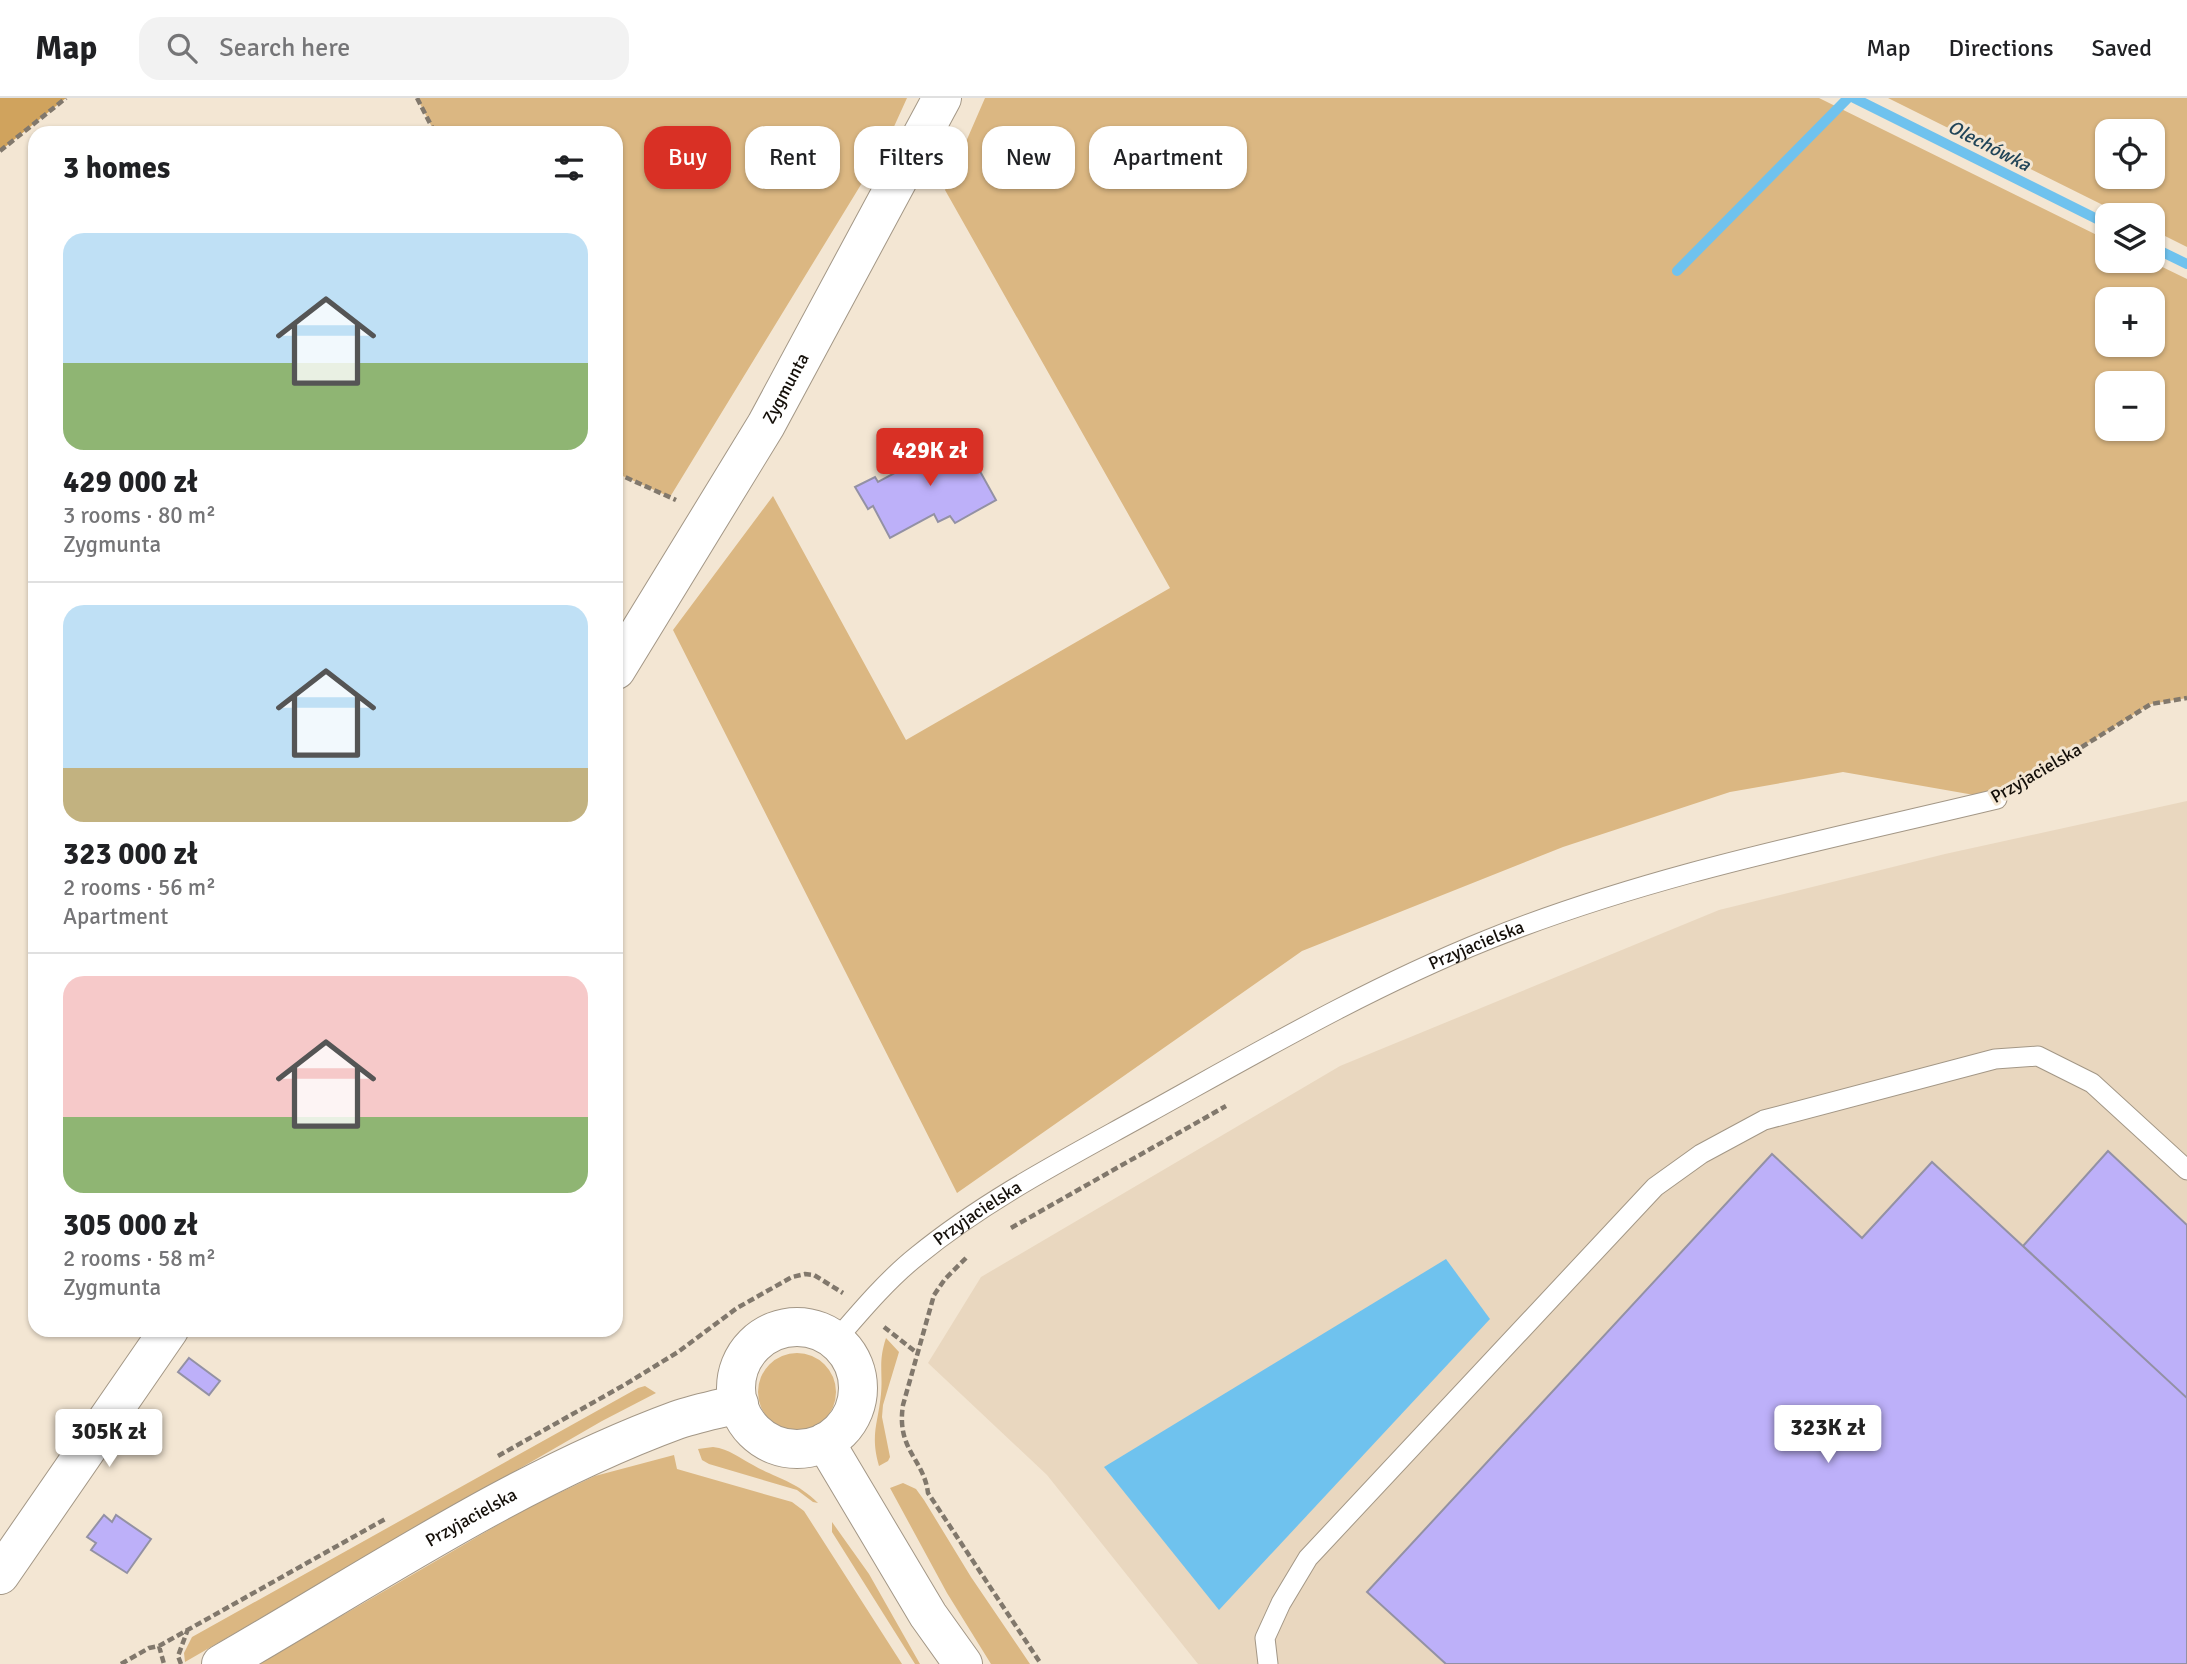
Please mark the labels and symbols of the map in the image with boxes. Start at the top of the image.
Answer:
water label: Olechówka [1944,115,2035,178]
street label: Zygmunta [758,349,814,427]
pin: 429K zł [865,428,995,488]
street label: Przyjacielska [1987,738,2085,808]
street label: Przyjacielska [1425,916,1527,975]
street label: Przyjacielska [929,1176,1025,1250]
pin: 323K zł [1763,1406,1893,1465]
pin: 305K zł [44,1410,174,1469]
street label: Przyjacielska [421,1483,521,1552]

